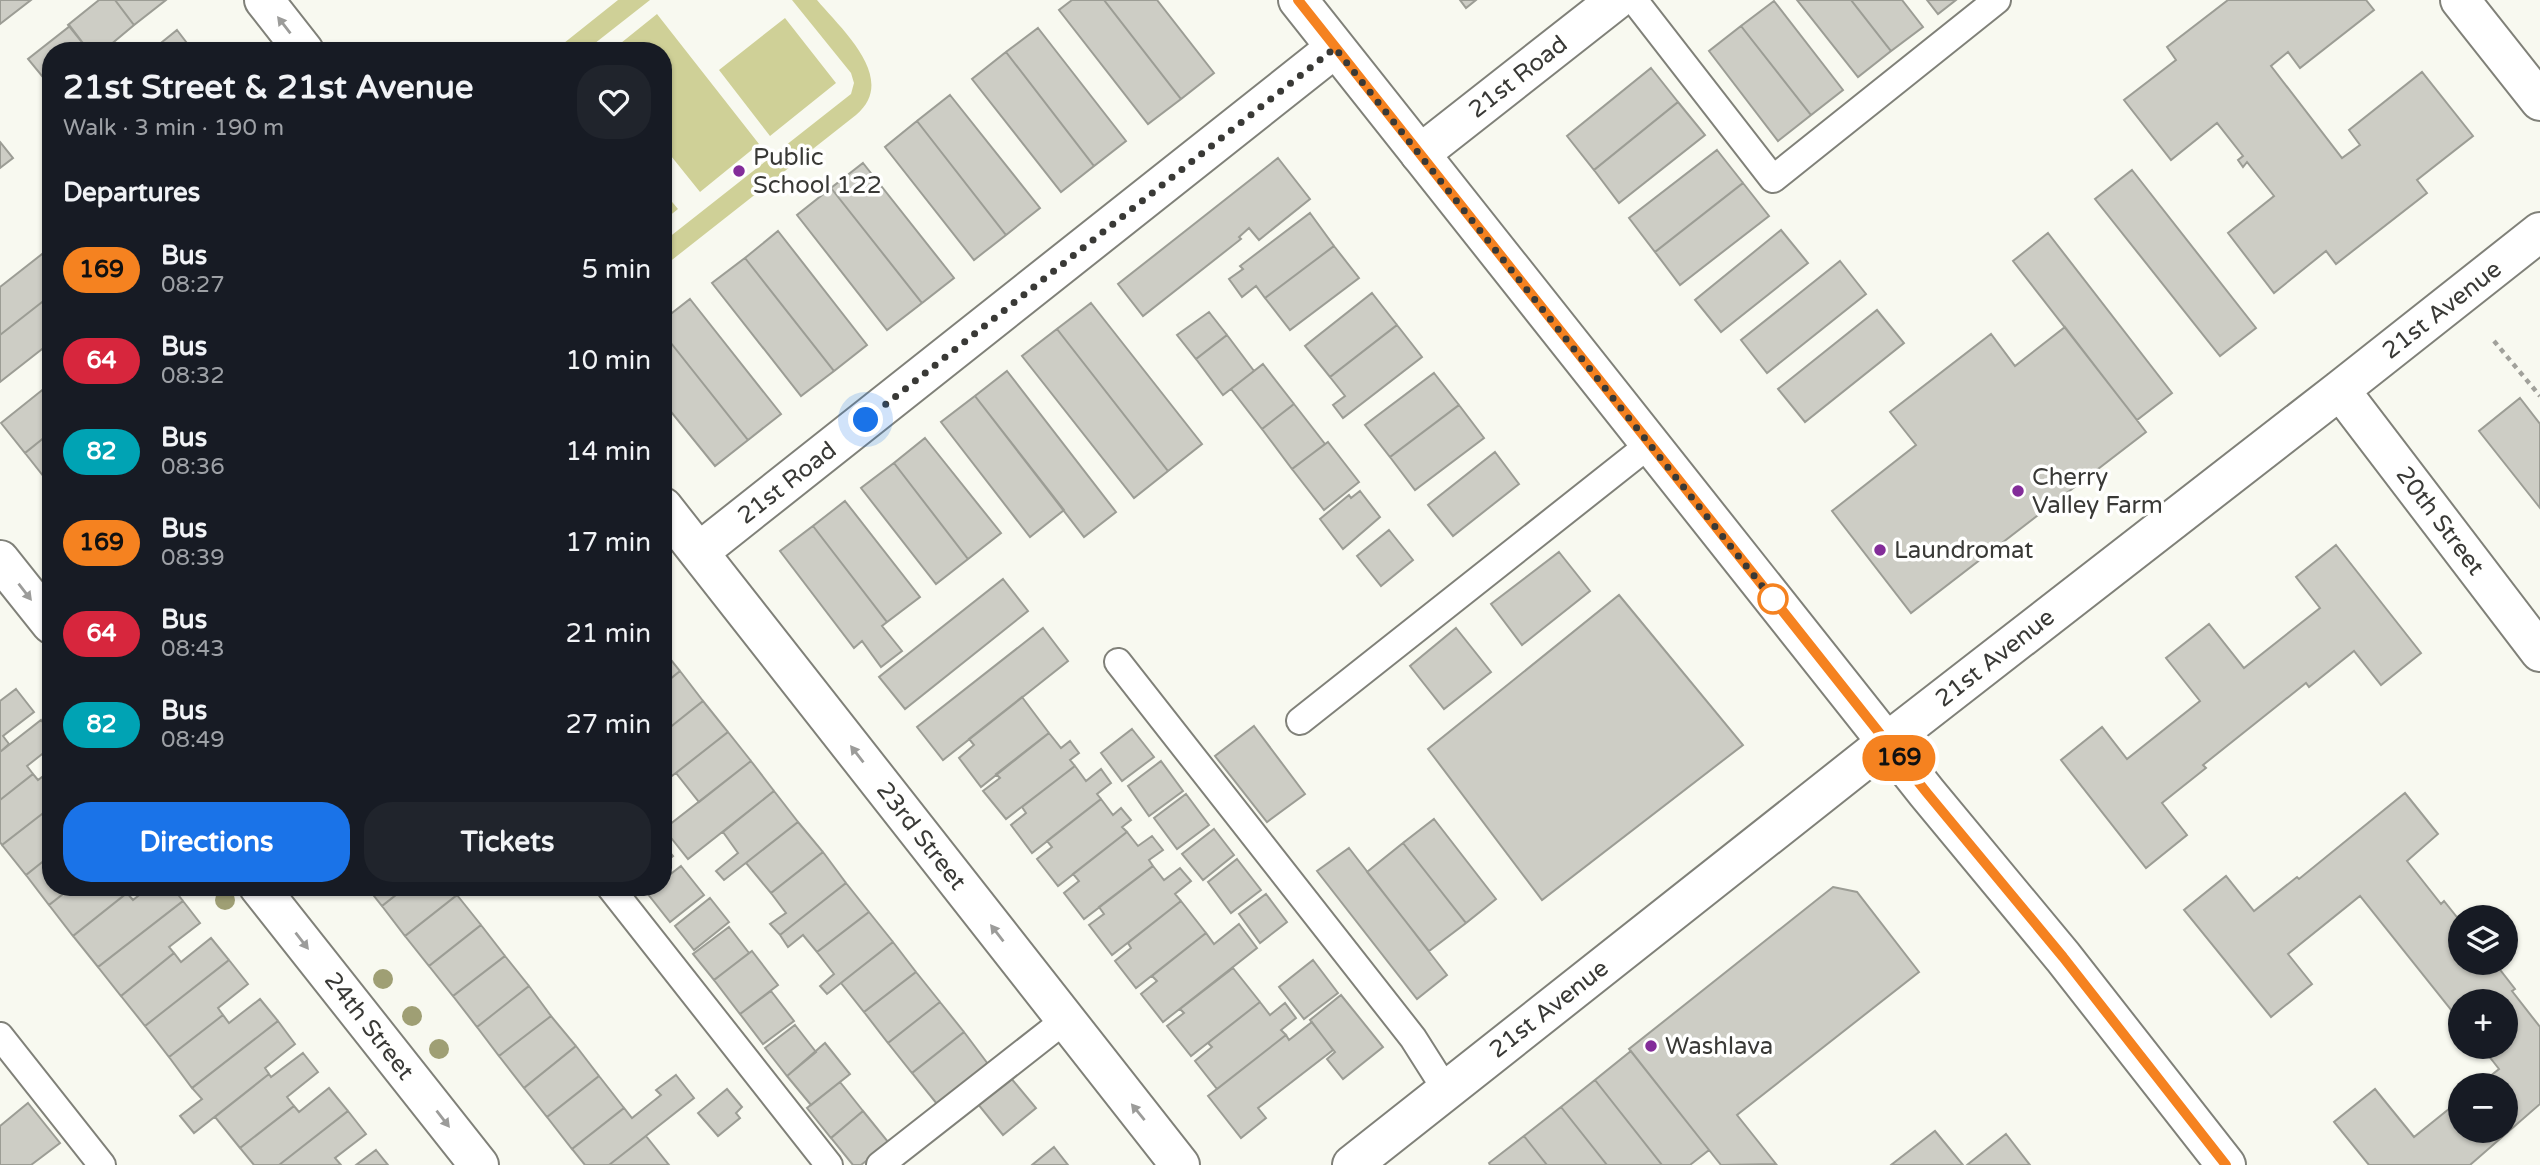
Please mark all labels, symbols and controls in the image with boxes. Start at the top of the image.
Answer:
one-way arrow [277,17,292,35]
street label: 21st Road [1463,29,1573,125]
button: heart [577,65,651,139]
text: 21st Street & 21st Avenue [63,68,473,107]
text: Walk · 3 min · 190 m [63,114,284,142]
place label: Public School 122 [753,143,882,200]
marker: Public School 122 [731,163,747,179]
text: Departures [63,177,200,208]
text: Bus [161,240,207,271]
text: 5 min [582,254,651,285]
text: 169 [79,255,124,284]
street label: 21st Avenue [2377,255,2507,365]
text: 08:27 [161,271,225,299]
text: Bus [161,331,207,362]
text: 10 min [565,345,651,376]
text: 64 [86,346,117,375]
text: 08:32 [161,362,225,390]
your location [848,402,883,437]
text: Bus [161,422,207,453]
street label: 21st Road [732,435,842,531]
text: 14 min [565,436,651,467]
text: 82 [86,437,117,466]
text: 08:36 [161,453,225,481]
street label: 20th Street [2390,461,2490,581]
place label: Cherry Valley Farm [2032,463,2163,520]
marker: Cherry Valley Farm [2010,483,2026,499]
text: Bus [161,513,207,544]
text: 17 min [565,527,651,558]
text: 169 [79,528,124,557]
place label: Laundromat [1894,536,2033,565]
marker: Laundromat [1872,542,1888,558]
text: 08:39 [161,544,225,572]
one-way arrow [18,582,33,600]
unlabelled marker [1758,584,1788,614]
street label: 21st Avenue [1930,603,2060,713]
text: Bus [161,604,207,635]
text: 21 min [565,618,651,649]
text: 64 [86,619,117,648]
text: 08:43 [161,635,225,663]
text: Bus [161,695,207,726]
text: 27 min [565,709,651,740]
text: 82 [86,710,117,739]
text: 08:49 [161,726,225,754]
line badge: 169 [1859,735,1939,781]
text: 169 [1876,743,1922,772]
one-way arrow [849,745,864,763]
street label: 23rd Street [870,776,972,896]
button: Directions [63,802,350,882]
button: Tickets [364,802,651,882]
map controls [2448,905,2518,1143]
button: layers [2448,905,2518,975]
one-way arrow [990,924,1004,942]
one-way arrow [294,931,309,949]
street label: 21st Avenue [1484,954,1614,1064]
street label: 24th Street [318,966,420,1086]
button: + [2448,989,2518,1059]
place label: Washlava [1665,1032,1773,1061]
marker: Washlava [1643,1038,1659,1054]
button: − [2448,1073,2518,1143]
one-way arrow [1130,1103,1145,1121]
one-way arrow [435,1110,450,1128]

